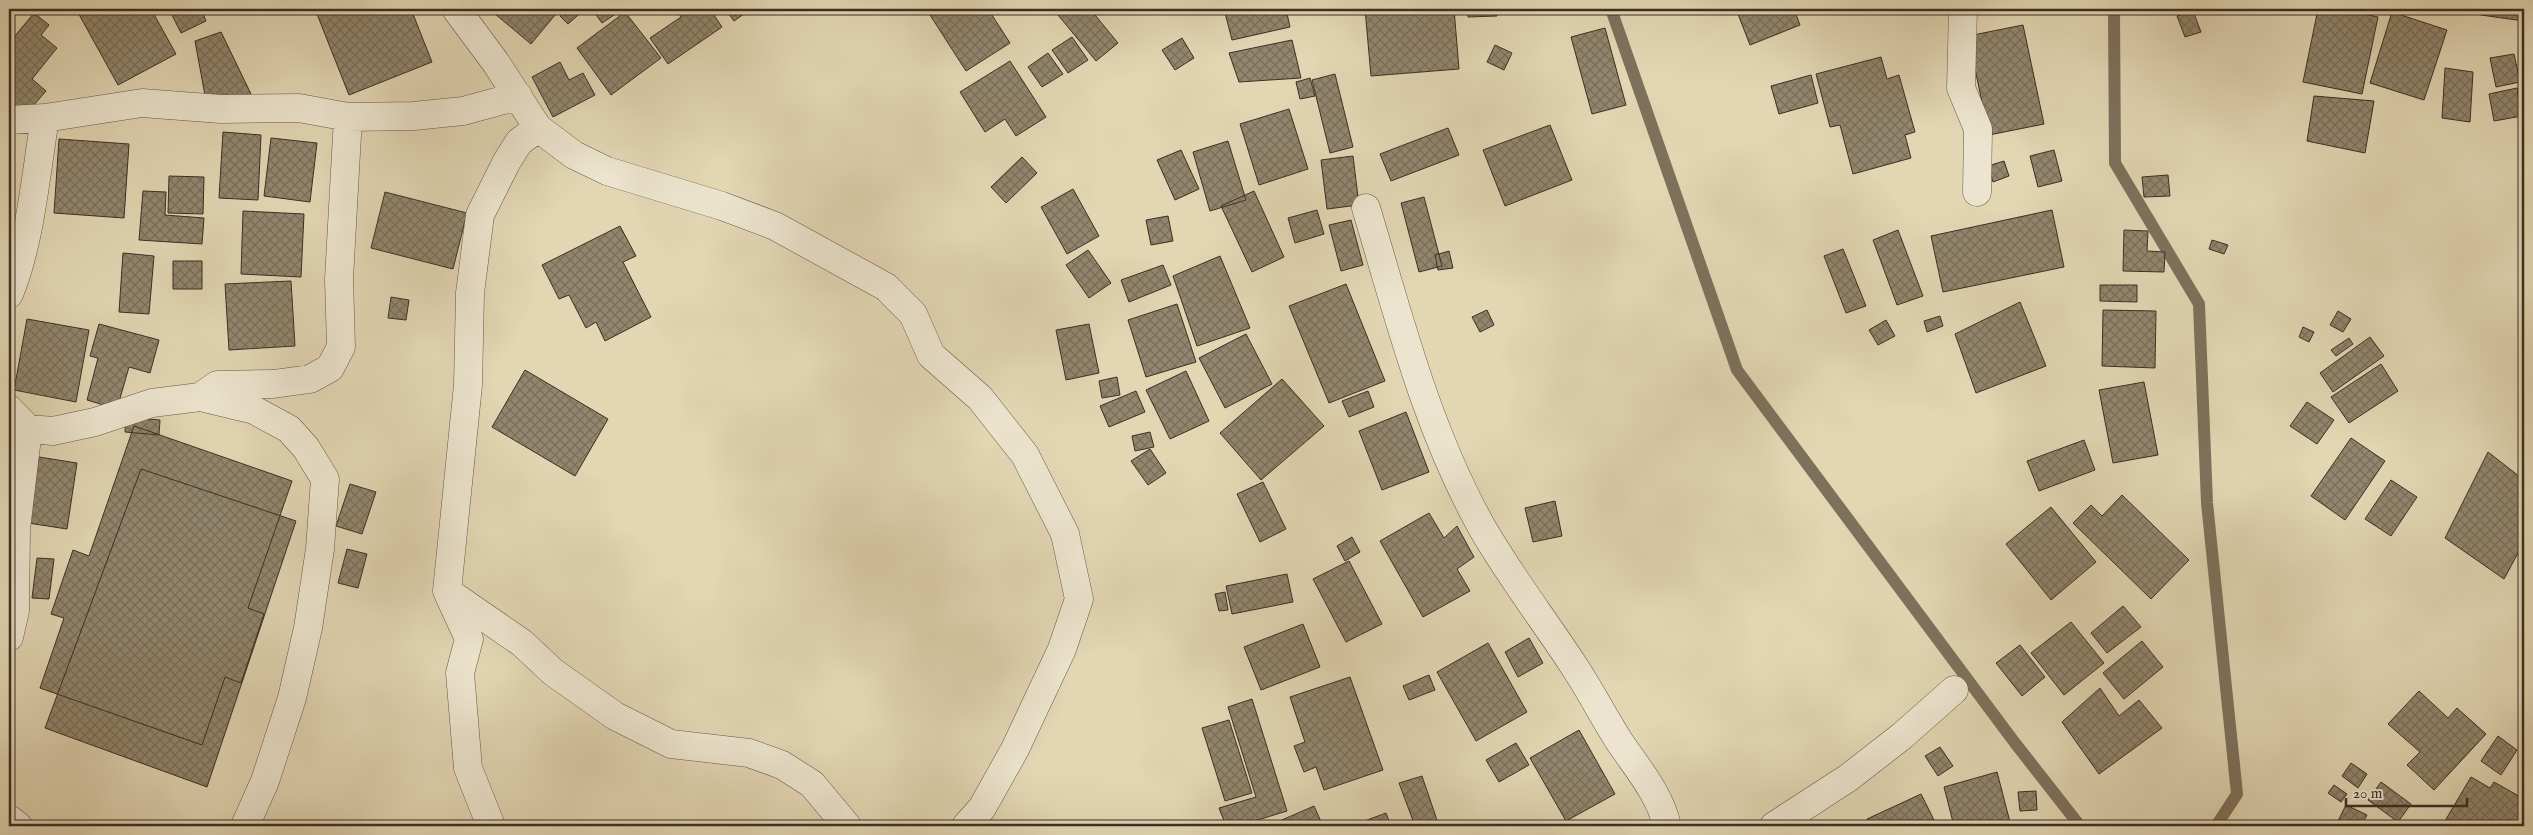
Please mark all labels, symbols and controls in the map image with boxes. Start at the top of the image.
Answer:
scale bar [2346,775,2467,807]
text: 20 m [2353,784,2383,803]

